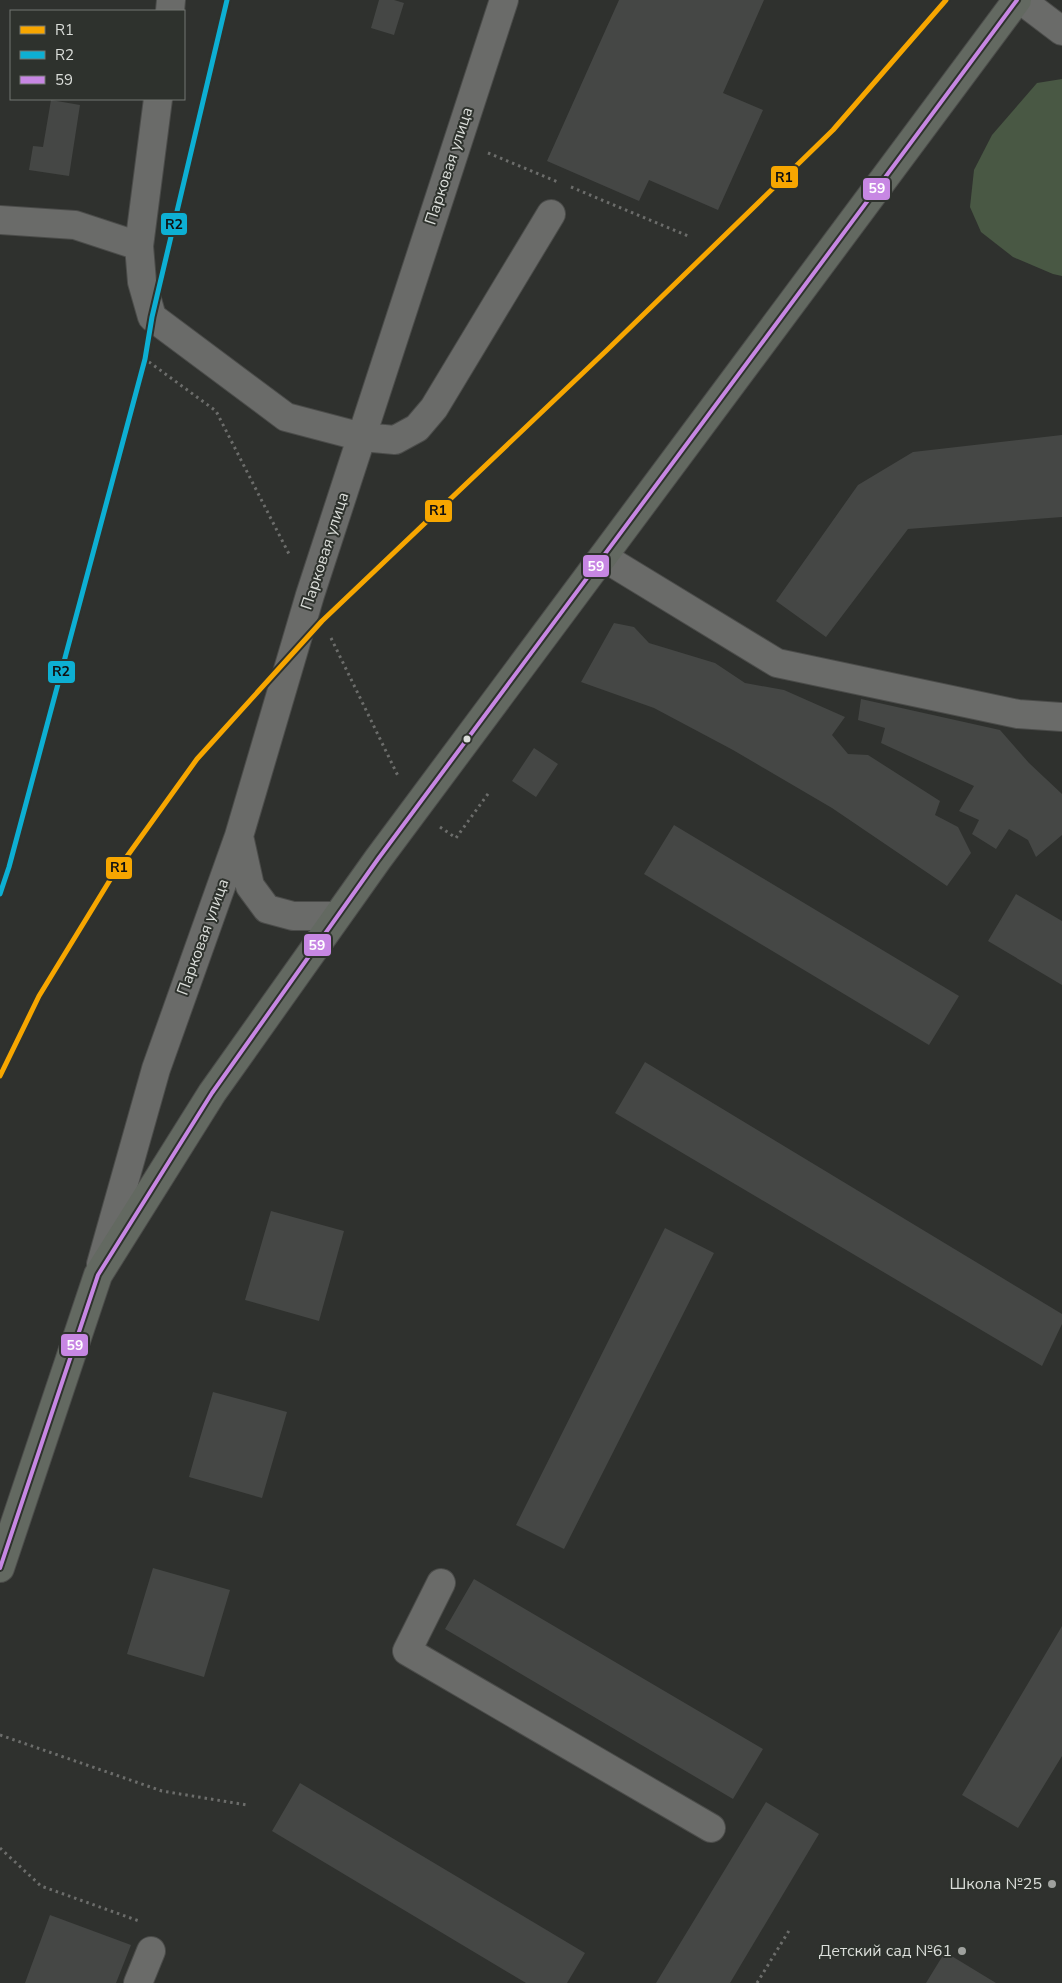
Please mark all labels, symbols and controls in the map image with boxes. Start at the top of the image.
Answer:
legend [10,10,185,100]
text: R1 [55,20,74,40]
text: R2 [55,45,74,65]
text: 59 [55,70,73,90]
street label: Парковая улица [420,104,478,228]
line badge: R1 [770,165,799,189]
text: R1 [775,168,793,187]
line badge: 59 [862,177,891,201]
text: 59 [869,179,885,198]
line badge: R2 [160,212,188,236]
text: R2 [165,215,183,234]
street label: Парковая улица [296,489,354,613]
line badge: R1 [424,499,453,523]
text: R1 [429,501,447,520]
line badge: 59 [582,554,610,578]
text: 59 [588,557,604,576]
line badge: R2 [47,660,76,684]
text: R2 [52,662,70,681]
unlabelled marker [462,734,472,744]
line badge: R1 [105,856,133,880]
text: R1 [110,858,128,877]
street label: Парковая улица [172,876,234,998]
line badge: 59 [303,933,332,957]
text: 59 [309,936,325,955]
line badge: 59 [60,1333,89,1357]
text: 59 [67,1336,83,1355]
place label: Школа №25 [949,1873,1042,1895]
marker: Школа №25 [1046,1878,1058,1890]
place label: Детский сад №61 [819,1940,952,1962]
marker: Детский сад №61 [956,1945,968,1957]

